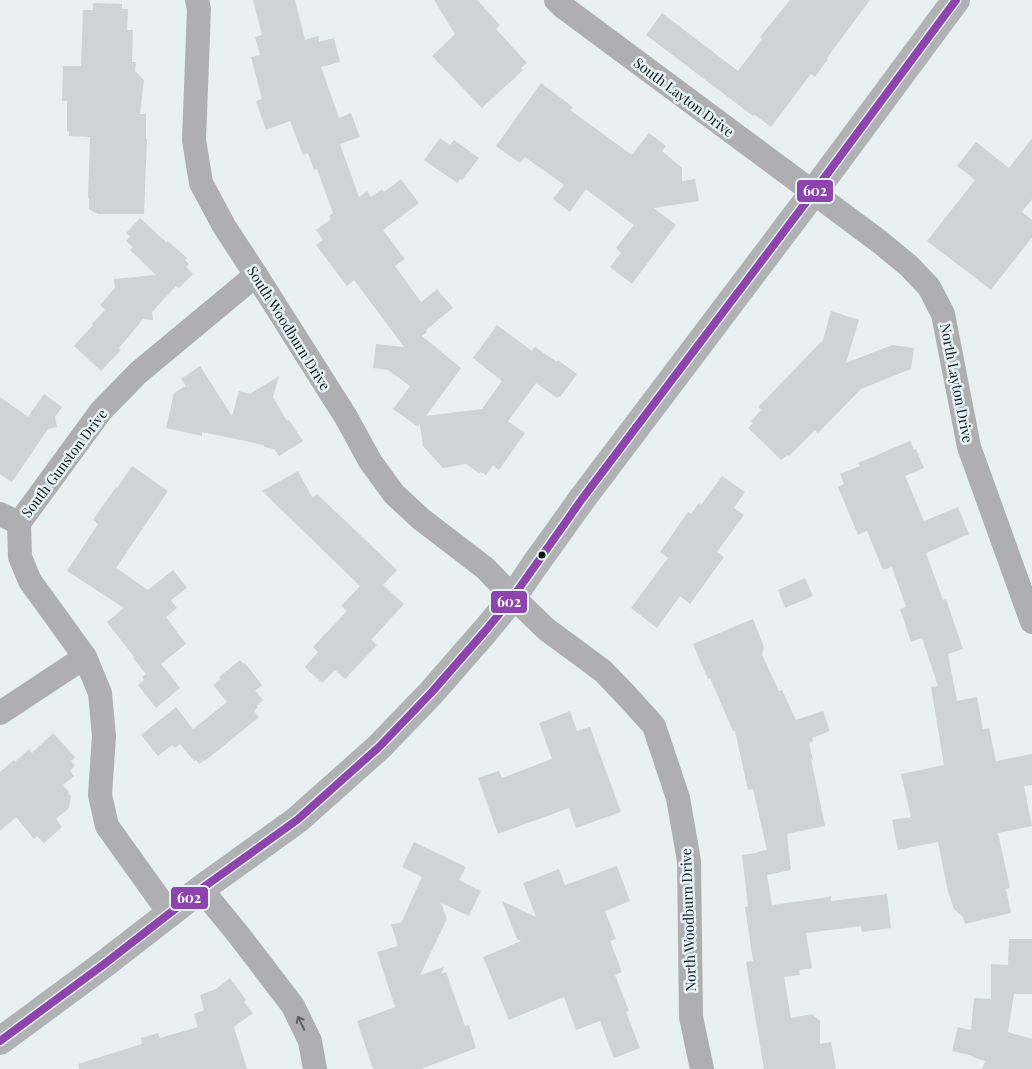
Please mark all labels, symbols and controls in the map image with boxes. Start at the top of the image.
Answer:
street label: South Layton Drive [630,53,738,141]
line badge: 602 [796,179,834,203]
text: 602 [803,181,827,200]
street label: South Woodburn Drive [243,262,335,394]
street label: North Layton Drive [936,322,978,444]
street label: South Gunston Drive [17,405,111,521]
unlabelled marker [537,550,547,560]
line badge: 602 [490,590,528,614]
text: 602 [497,592,521,611]
street label: North Woodburn Drive [676,848,700,992]
line badge: 602 [170,886,209,910]
text: 602 [177,888,201,907]
one-way arrow [296,1016,306,1031]

